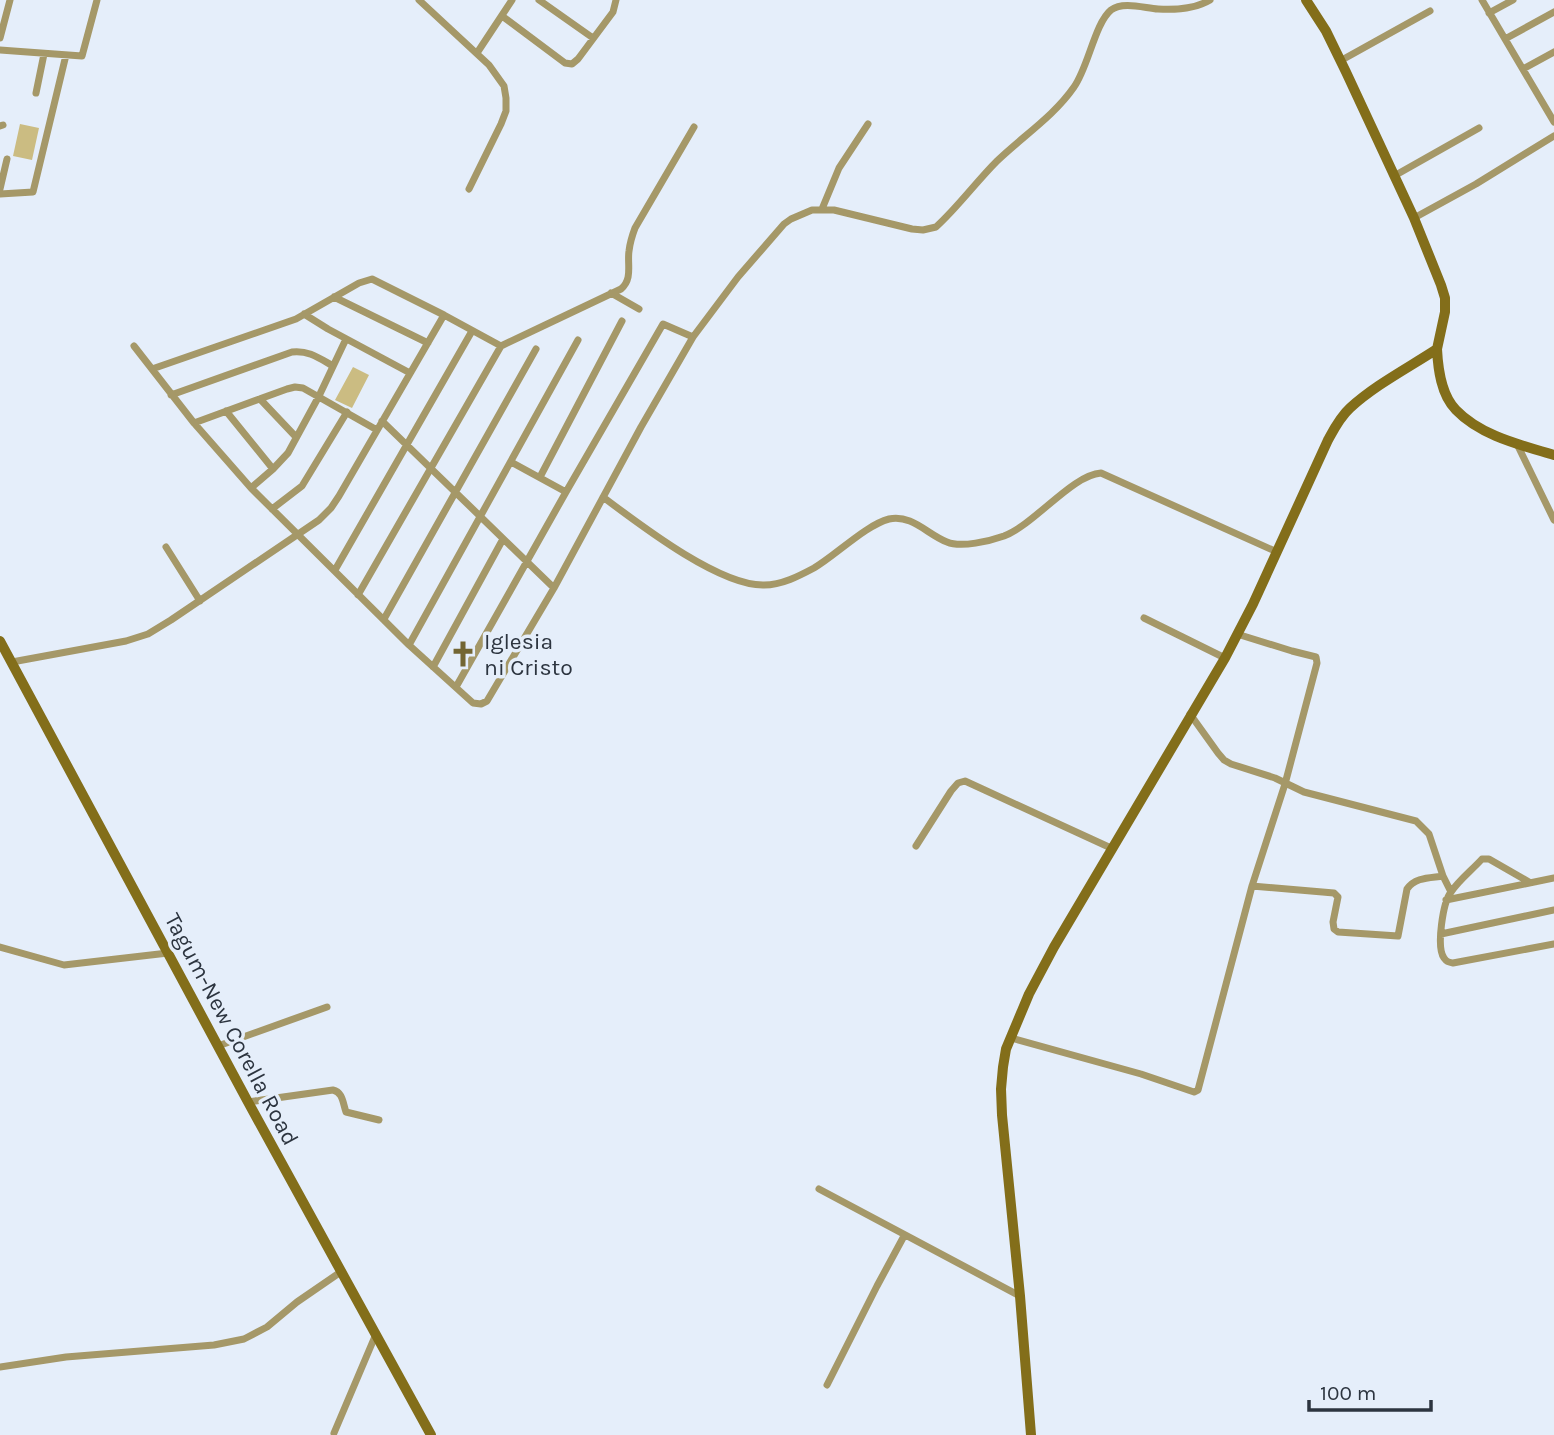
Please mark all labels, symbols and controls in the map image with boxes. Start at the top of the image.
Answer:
place label: Iglesia ni Cristo [484,628,573,681]
church icon: Iglesia ni Cristo [448,639,478,669]
street label: Tagum-New Corella Road [159,909,304,1150]
scale bar [1309,1368,1432,1412]
text: 100 m [1320,1381,1377,1405]

